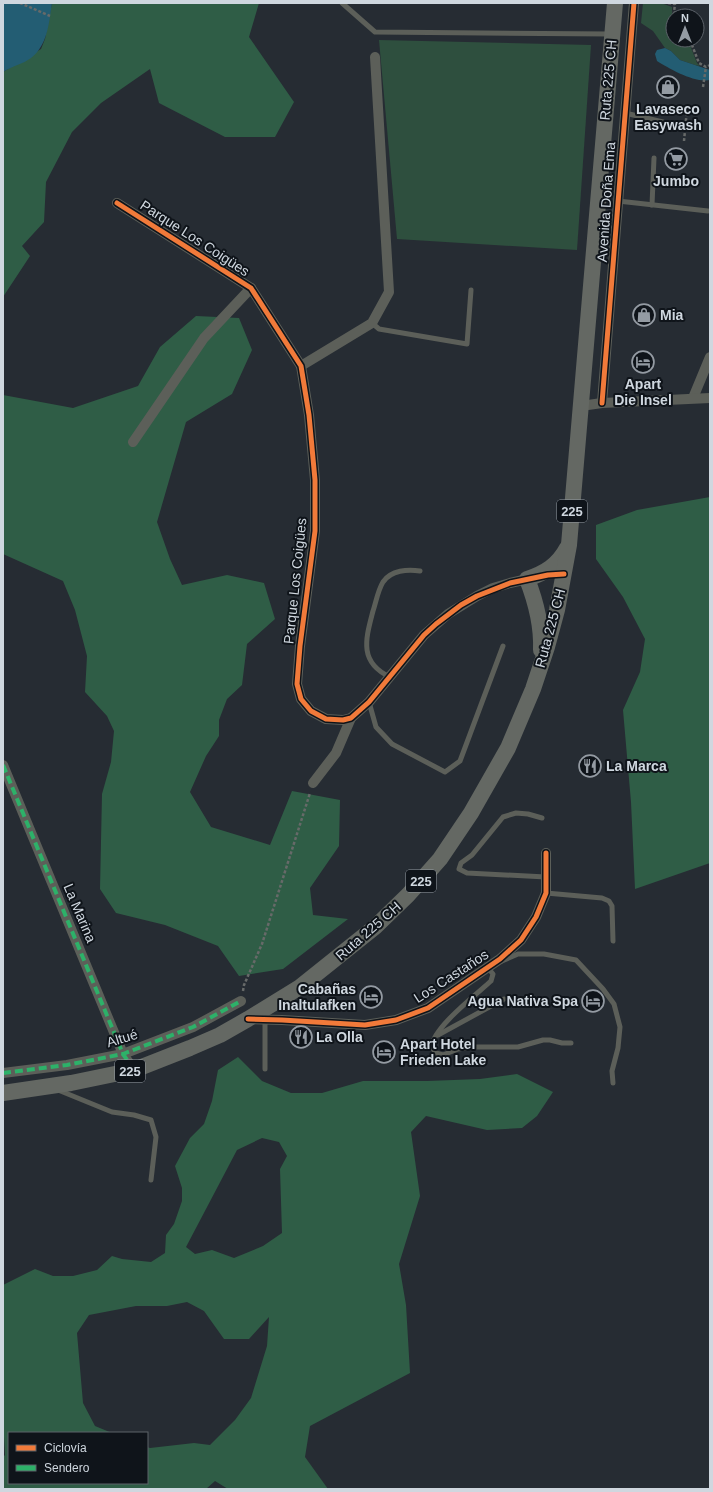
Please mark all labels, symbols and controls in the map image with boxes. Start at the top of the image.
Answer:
north arrow [665,8,705,48]
text: N [681,12,689,24]
street label: Ruta 225 CH [597,39,619,121]
shop icon: Lavaseco Easywash [655,74,681,100]
place label: Lavaseco Easywash [634,101,702,133]
street label: Avenida Doña Ema [594,141,618,263]
supermarket icon: Jumbo [663,146,689,172]
place label: Jumbo [653,173,699,189]
street label: Parque Los Coigües [137,197,253,279]
shop icon: Mia [631,302,657,328]
place label: Mia [660,307,684,323]
hotel icon: Apart Die Insel [630,349,656,375]
place label: Apart Die Insel [614,376,672,408]
road number: 225 [557,500,587,522]
street label: Parque Los Coigües [280,517,310,645]
street label: Ruta 225 CH [532,587,568,669]
restaurant icon: La Marca [577,753,603,779]
place label: La Marca [606,758,667,774]
road number: 225 [406,870,436,892]
street label: La Marina [60,881,100,945]
street label: Ruta 225 CH [332,898,404,964]
street label: Los Castaños [411,946,491,1006]
place label: Cabañas Inaltulafken [278,981,356,1013]
hotel icon: Cabañas Inaltulafken [358,984,384,1010]
hotel icon: Agua Nativa Spa [580,988,606,1014]
place label: Agua Nativa Spa [468,993,578,1009]
restaurant icon: La Olla [288,1024,314,1050]
street label: Altué [104,1026,140,1050]
place label: La Olla [316,1029,363,1045]
place label: Apart Hotel Frieden Lake [400,1036,487,1068]
hotel icon: Apart Hotel Frieden Lake [371,1039,397,1065]
road number: 225 [115,1060,145,1082]
legend [8,1432,148,1484]
text: Ciclovía [44,1441,87,1455]
text: Sendero [44,1461,90,1475]

